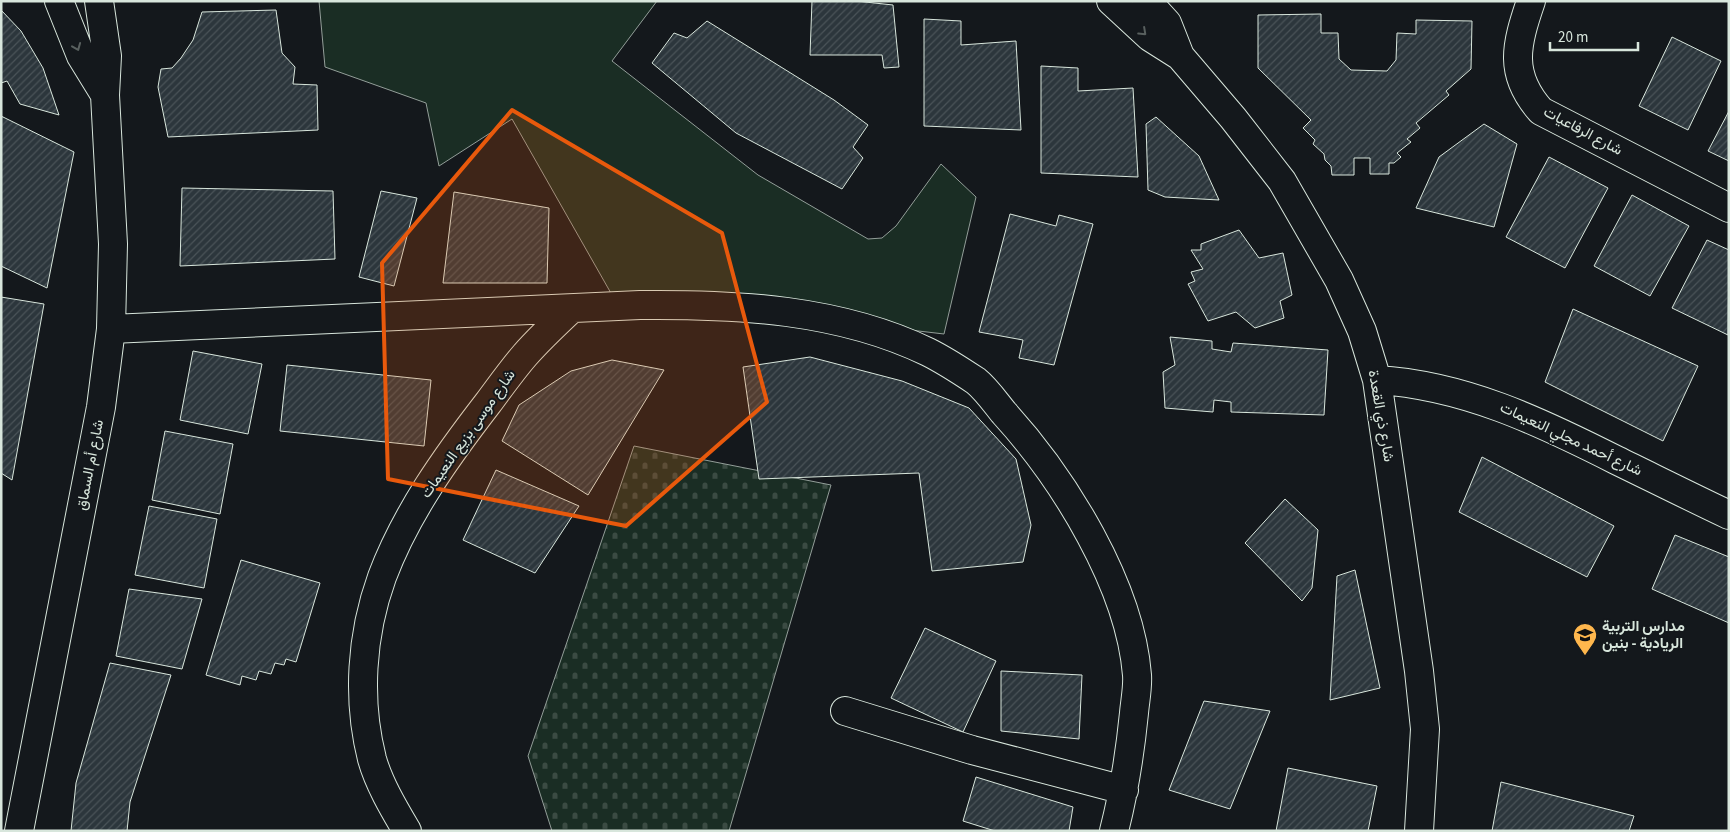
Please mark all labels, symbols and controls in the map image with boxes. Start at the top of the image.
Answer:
scale bar [1550,20,1638,52]
one-way arrow [1138,26,1147,35]
text: 20 m [1558,27,1588,48]
one-way arrow [71,42,81,50]
street label: شارع الرفاعيات [1540,101,1626,161]
street label: شارع موسى بزيع النعيمات [416,365,520,503]
street label: شارع ذي القعدة [1361,369,1399,464]
street label: شارع أحمد مجلي النعيمات [1496,397,1646,483]
street label: شارع أم السماق [71,418,109,512]
place label: مدارس التربية الريادية - بنين [1602,616,1685,654]
school or university icon: مدارس التربية الريادية - بنين [1572,622,1598,656]

